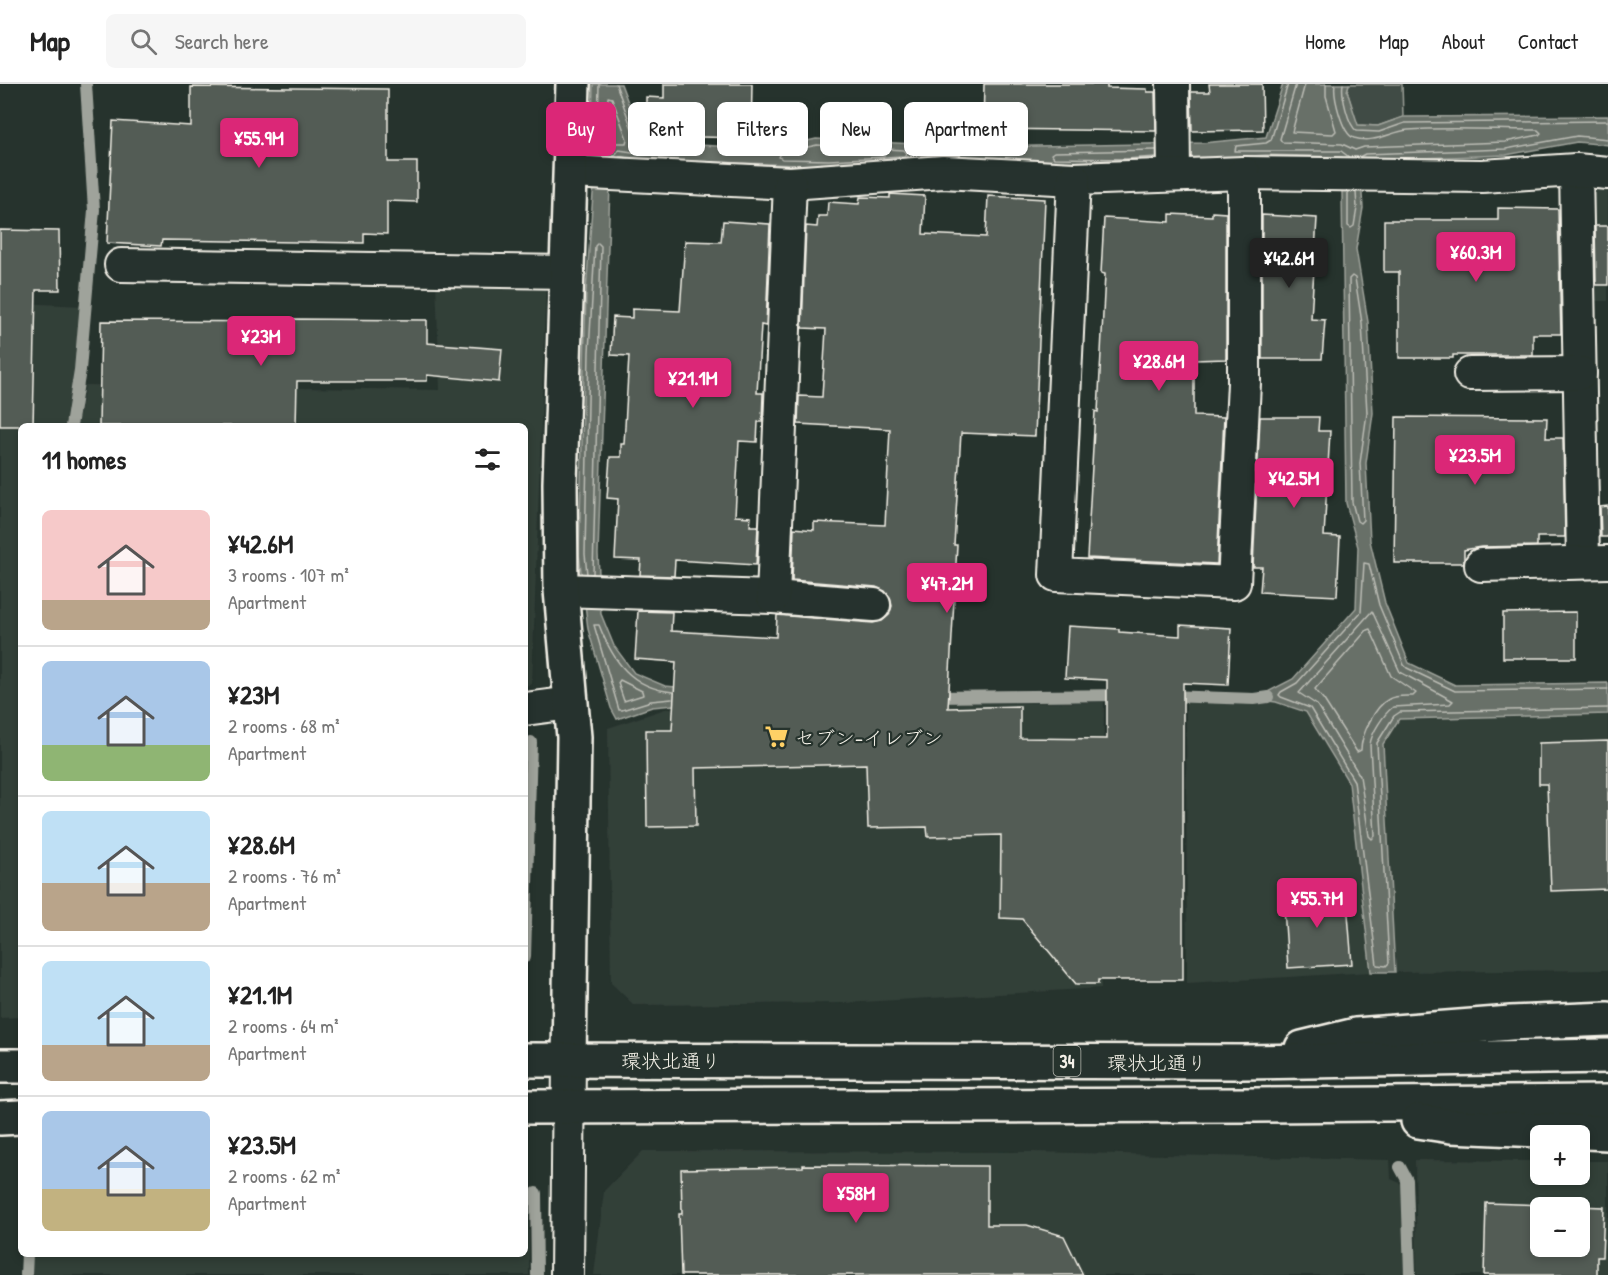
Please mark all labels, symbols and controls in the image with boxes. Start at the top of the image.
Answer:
search box [106,14,526,68]
text: Map [30,22,70,60]
icon: search [127,25,160,58]
text: Search here [175,26,269,56]
text: Home [1305,27,1346,56]
text: Map [1379,27,1409,56]
text: About [1442,27,1485,56]
text: Contact [1518,27,1578,56]
chip: Buy [546,102,616,156]
chip: Rent [628,102,705,156]
chip: Filters [717,102,808,156]
chip: New [820,102,892,156]
chip: Apartment [904,102,1028,156]
pin: ¥55.9M [210,118,308,169]
text: ¥55.9M [234,124,284,151]
pin: ¥60.3M [1427,232,1525,283]
pin: ¥42.6M [1240,238,1338,289]
text: ¥60.3M [1450,238,1502,265]
text: ¥42.6M [1264,244,1314,271]
pin: ¥23M [225,316,297,367]
text: ¥23M [241,322,281,349]
pin: ¥28.6M [1110,341,1208,392]
text: ¥28.6M [1133,347,1185,374]
pin: ¥21.1M [644,358,742,409]
text: ¥21.1M [668,364,718,391]
pin: ¥23.5M [1426,435,1524,486]
text: ¥23.5M [1449,441,1501,468]
text: 11 homes [42,442,126,477]
icon: filters [471,443,504,476]
pin: ¥42.5M [1245,458,1343,509]
text: ¥42.5M [1269,464,1319,491]
text: ¥42.6M [228,526,293,561]
icon: home [90,534,162,606]
text: 3 rooms · 107 m² [228,561,349,588]
pin: ¥47.2M [898,563,996,614]
text: ¥47.2M [921,569,973,596]
text: Apartment [228,588,306,615]
text: ¥23M [228,677,279,712]
icon: home [90,685,162,757]
text: 2 rooms · 68 m² [228,712,340,739]
supermarket icon: セブン-イレブン [764,724,790,750]
place label: セブン-イレブン [795,724,943,751]
text: Apartment [228,739,306,766]
text: ¥28.6M [228,827,295,862]
icon: home [90,835,162,907]
text: 2 rooms · 76 m² [228,862,341,889]
pin: ¥55.7M [1268,878,1366,929]
text: ¥55.7M [1291,884,1343,911]
text: Apartment [228,889,306,916]
text: ¥21.1M [228,977,292,1012]
icon: home [90,985,162,1057]
text: 2 rooms · 64 m² [228,1012,339,1039]
text: Apartment [228,1039,306,1066]
road number: 34 [1054,1046,1080,1076]
street label: 環状北通り [621,1047,721,1074]
street label: 環状北通り [1107,1049,1207,1076]
map controls [1530,1125,1590,1257]
button: + [1530,1125,1590,1185]
text: ¥23.5M [228,1127,296,1162]
icon: home [90,1135,162,1207]
text: 2 rooms · 62 m² [228,1162,340,1189]
pin: ¥58M [820,1173,892,1224]
text: ¥58M [837,1179,875,1206]
text: Apartment [228,1189,306,1216]
button: − [1530,1197,1590,1257]

